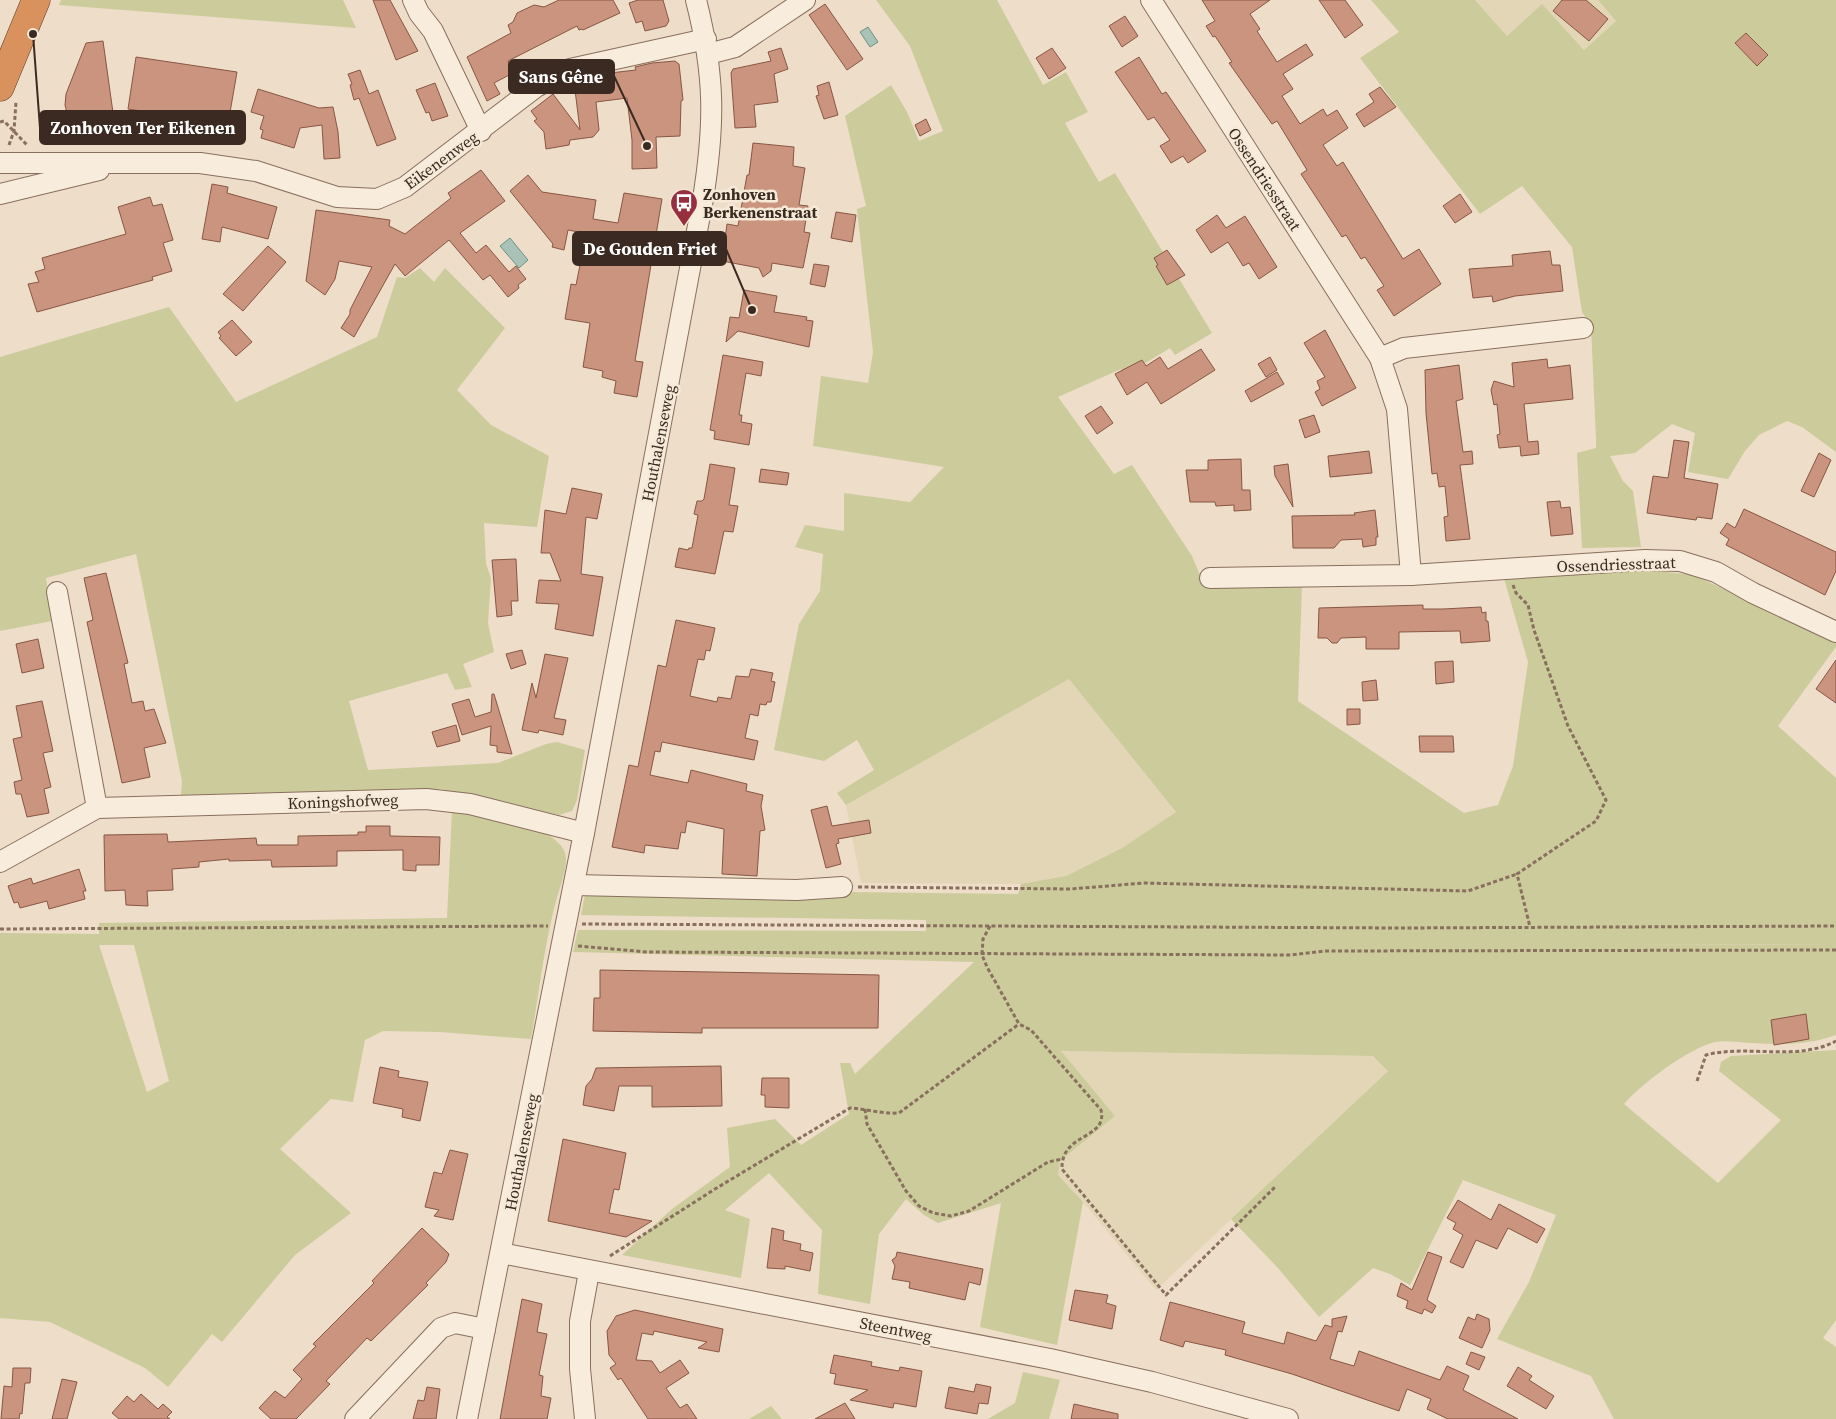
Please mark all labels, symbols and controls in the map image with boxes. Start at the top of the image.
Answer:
callout: Sans Gêne [509,60,614,93]
text: Sans Gêne [519,64,603,89]
callout: Zonhoven Ter Eikenen [40,111,245,144]
text: Zonhoven Ter Eikenen [51,115,235,140]
street label: Ossendriesstraat [1223,123,1307,236]
street label: Eikenenweg [400,126,482,194]
place label: Zonhoven Berkenenstraat [703,183,818,223]
bus stop icon: Zonhoven Berkenenstraat [669,188,699,227]
callout: De Gouden Friet [573,232,726,265]
text: De Gouden Friet [583,236,717,261]
street label: Houthalenseweg [636,382,680,504]
street label: Ossendriesstraat [1556,551,1677,577]
street label: Koningshofweg [287,788,399,814]
street label: Houthalenseweg [499,1091,543,1213]
street label: Steentweg [858,1311,934,1347]

